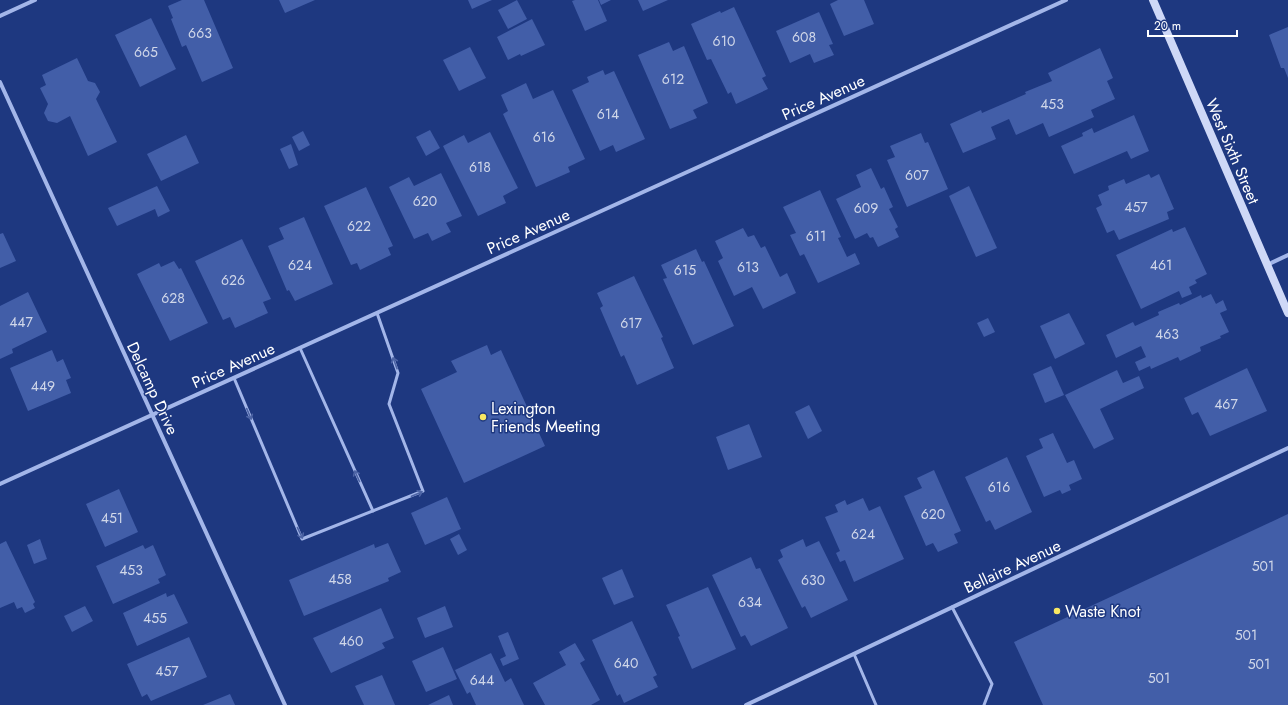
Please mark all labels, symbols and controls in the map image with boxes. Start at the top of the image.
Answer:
scale bar [1148,12,1237,38]
text: 20 m [1154,17,1181,35]
house number: 663 [188,23,212,43]
house number: 608 [792,27,816,47]
house number: 610 [713,31,735,51]
house number: 665 [134,42,158,62]
house number: 612 [662,69,684,89]
street label: Price Avenue [778,69,868,126]
house number: 453 [1040,94,1064,114]
street label: West Sixth Street [1200,95,1265,208]
house number: 614 [597,104,619,124]
house number: 616 [533,127,555,147]
house number: 618 [469,157,491,177]
house number: 607 [905,165,930,185]
house number: 620 [413,191,437,211]
house number: 457 [1124,197,1148,217]
house number: 609 [854,198,878,218]
street label: Price Avenue [483,203,573,260]
house number: 622 [347,216,371,236]
house number: 611 [806,226,826,246]
house number: 624 [288,255,312,275]
house number: 461 [1150,255,1172,275]
house number: 613 [737,257,759,277]
house number: 615 [674,260,696,280]
house number: 626 [221,270,245,290]
house number: 628 [161,288,185,308]
house number: 447 [9,312,33,332]
house number: 617 [620,313,643,333]
house number: 463 [1155,324,1179,344]
street label: Price Avenue [188,337,278,394]
street label: Delcamp Drive [121,338,184,438]
one-way arrow [390,357,398,369]
house number: 449 [31,376,55,396]
house number: 467 [1214,394,1238,414]
place label: Lexington Friends Meeting [491,397,600,438]
one-way arrow [245,407,253,419]
marker: Lexington Friends Meeting [478,412,488,422]
one-way arrow [353,470,360,482]
house number: 616 [988,477,1010,497]
one-way arrow [410,490,422,497]
house number: 620 [921,504,945,524]
house number: 451 [101,508,123,528]
house number: 624 [851,524,875,544]
one-way arrow [296,527,304,539]
street label: Bellaire Avenue [960,534,1064,599]
house number: 501 [1252,556,1274,576]
house number: 453 [119,560,143,580]
house number: 458 [328,569,352,589]
house number: 630 [801,570,825,590]
house number: 634 [738,592,762,612]
place label: Waste Knot [1065,600,1140,623]
marker: Waste Knot [1052,606,1062,616]
house number: 455 [143,608,167,628]
house number: 501 [1235,625,1257,645]
house number: 460 [339,631,363,651]
house number: 640 [614,653,638,673]
house number: 501 [1248,654,1270,674]
house number: 457 [155,661,179,681]
house number: 501 [1148,668,1170,688]
house number: 644 [470,670,494,690]

